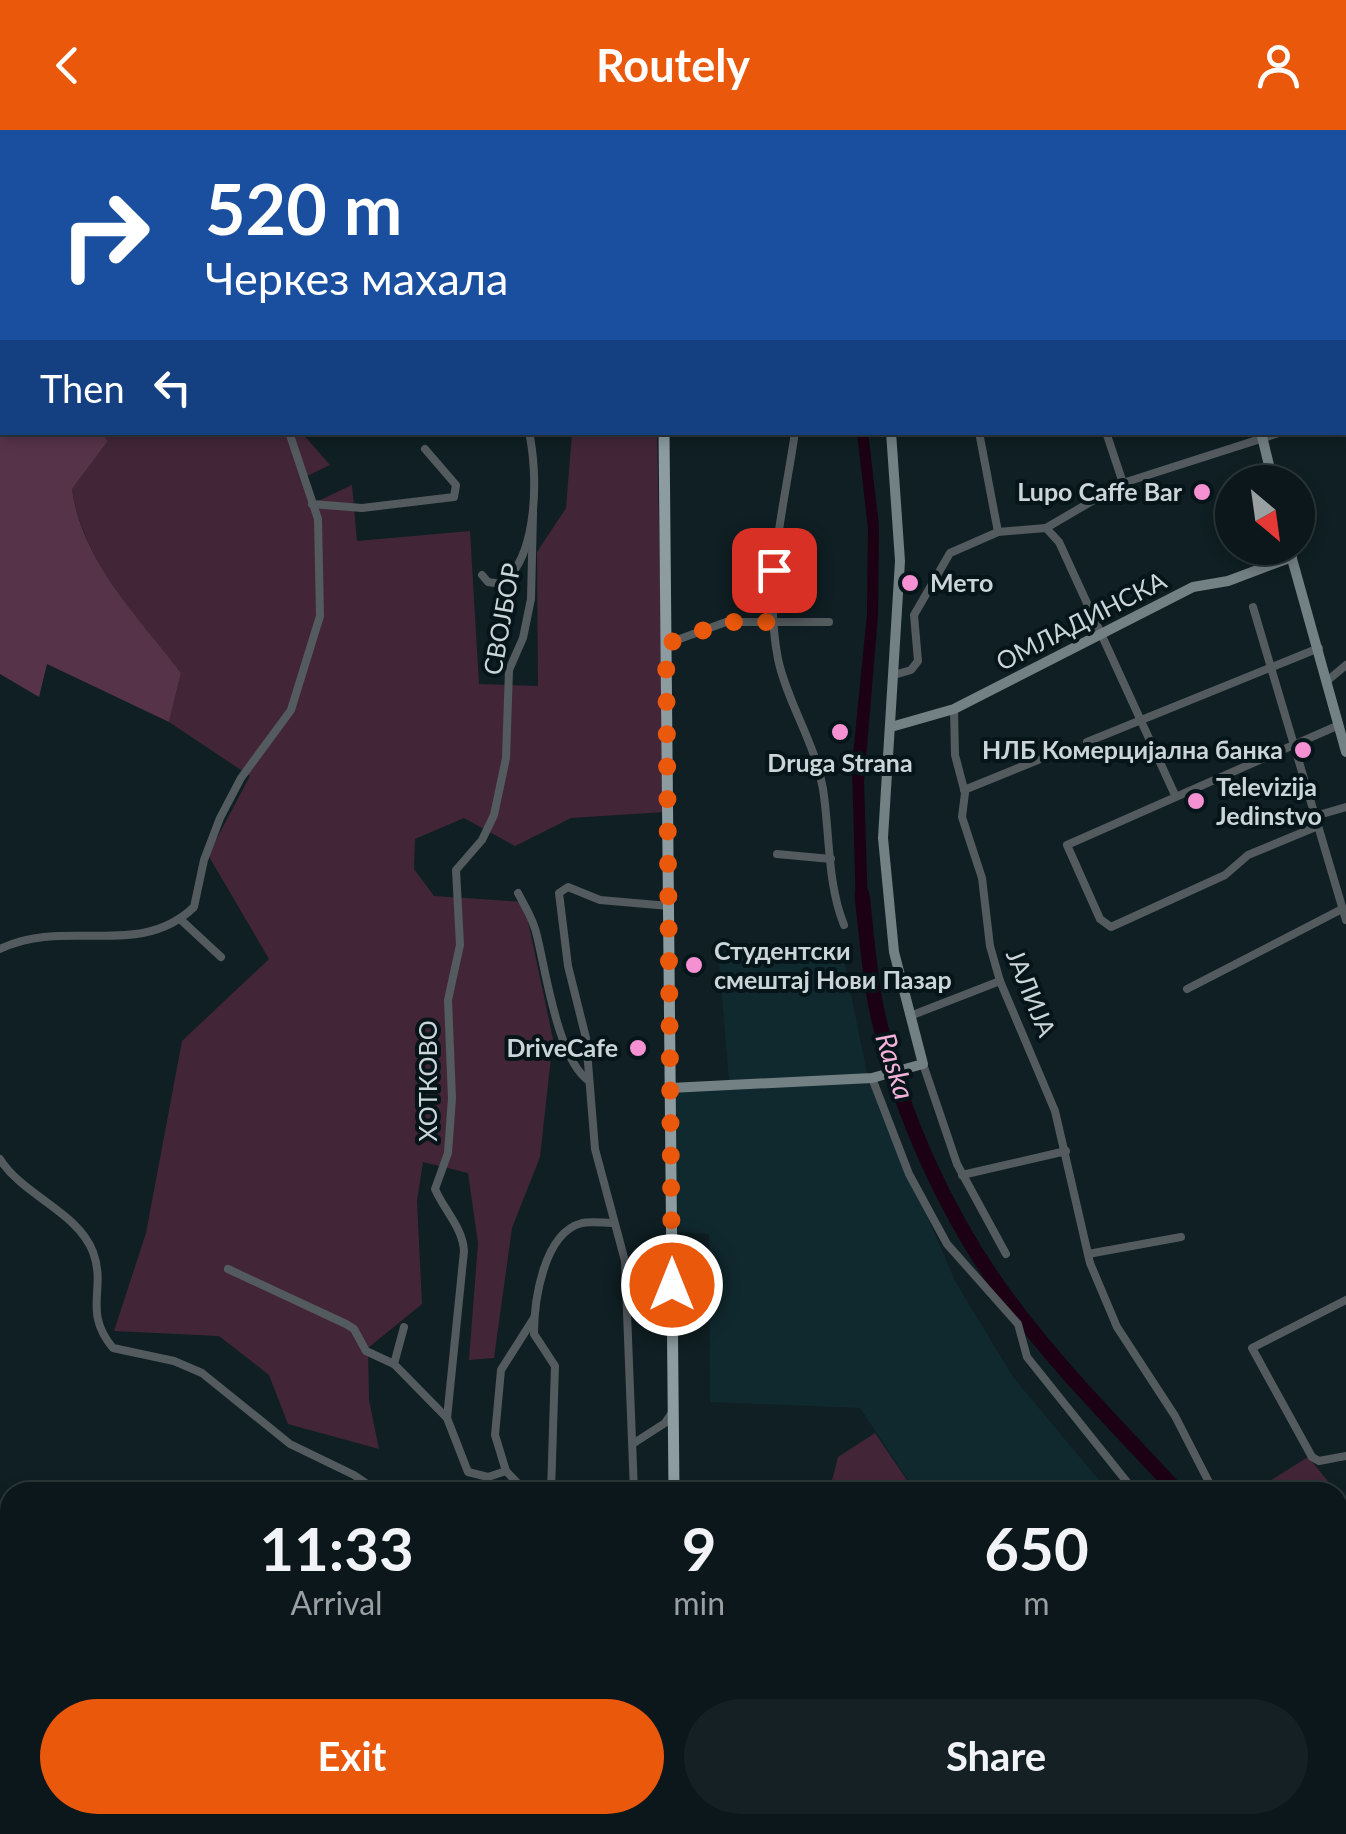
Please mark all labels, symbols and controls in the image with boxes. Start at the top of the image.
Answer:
icon: back [40,38,95,93]
text: Routely [596,38,750,92]
icon: person [1251,38,1306,93]
text: 520 m [205,166,402,250]
icon: right [40,170,170,300]
text: Черкез махала [205,251,508,305]
icon: left [145,360,200,415]
text: Then [40,365,125,411]
north arrow [1215,465,1315,565]
map controls [1215,465,1315,565]
place label: Lupo Caffe Bar [1017,476,1183,506]
marker: Lupo Caffe Bar [1191,481,1213,503]
pin [732,528,817,613]
icon: arrive [747,543,802,598]
street label: СВОЈБОР [476,561,526,677]
street label: ОМЛАДИНСКА [991,564,1171,676]
place label: Мето [930,567,993,597]
marker: Мето [899,572,921,594]
marker: Druga Strana [829,721,851,743]
place label: НЛБ Комерцијална банка [982,734,1283,764]
marker: НЛБ Комерцијална банка [1292,739,1314,761]
place label: Druga Strana [767,747,913,777]
place label: Televizija Jedinstvo [1216,771,1322,830]
marker: Televizija Jedinstvo [1185,790,1207,812]
place label: Студентски смештај Нови Пазар [714,935,952,994]
street label: ЈАЛИЈА [1001,944,1063,1041]
marker: Студентски смештај Нови Пазар [683,954,705,976]
street label: ХОТКОВО [412,1020,442,1142]
water label: Raska [869,1028,923,1103]
place label: DriveCafe [506,1032,618,1062]
marker: DriveCafe [627,1037,649,1059]
position arrow [620,1233,724,1337]
text: 11:33 [259,1512,414,1584]
text: 9 [682,1512,717,1584]
text: 650 [984,1512,1089,1584]
text: Arrival [290,1583,383,1622]
text: min [673,1583,725,1622]
text: m [1023,1583,1050,1622]
button: Exit [40,1699,664,1814]
button: Share [684,1699,1308,1814]

